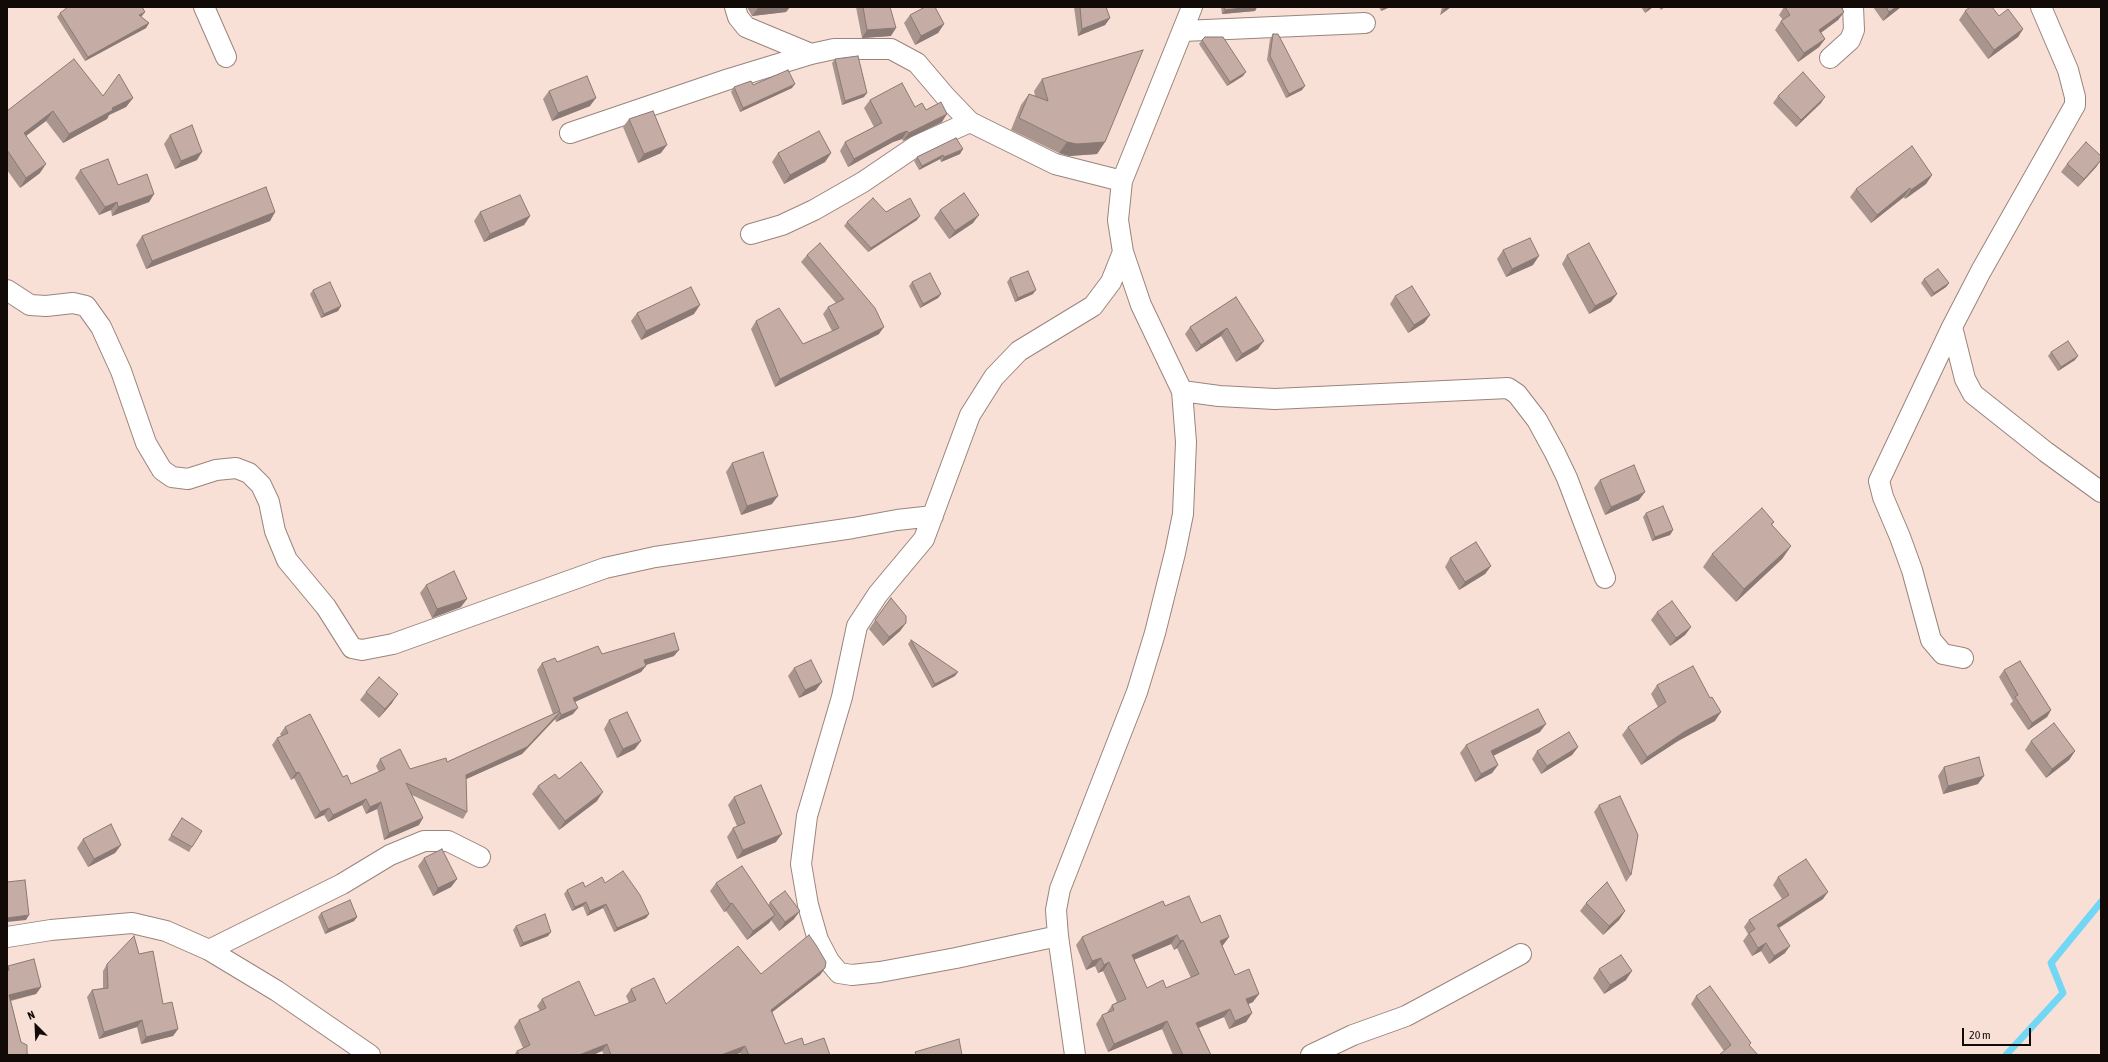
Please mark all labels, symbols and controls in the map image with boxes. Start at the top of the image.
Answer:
north arrow [16,1006,56,1046]
text: N [26,1008,37,1022]
scale bar [1964,1020,2033,1046]
text: 20 m [1969,1028,1991,1042]

